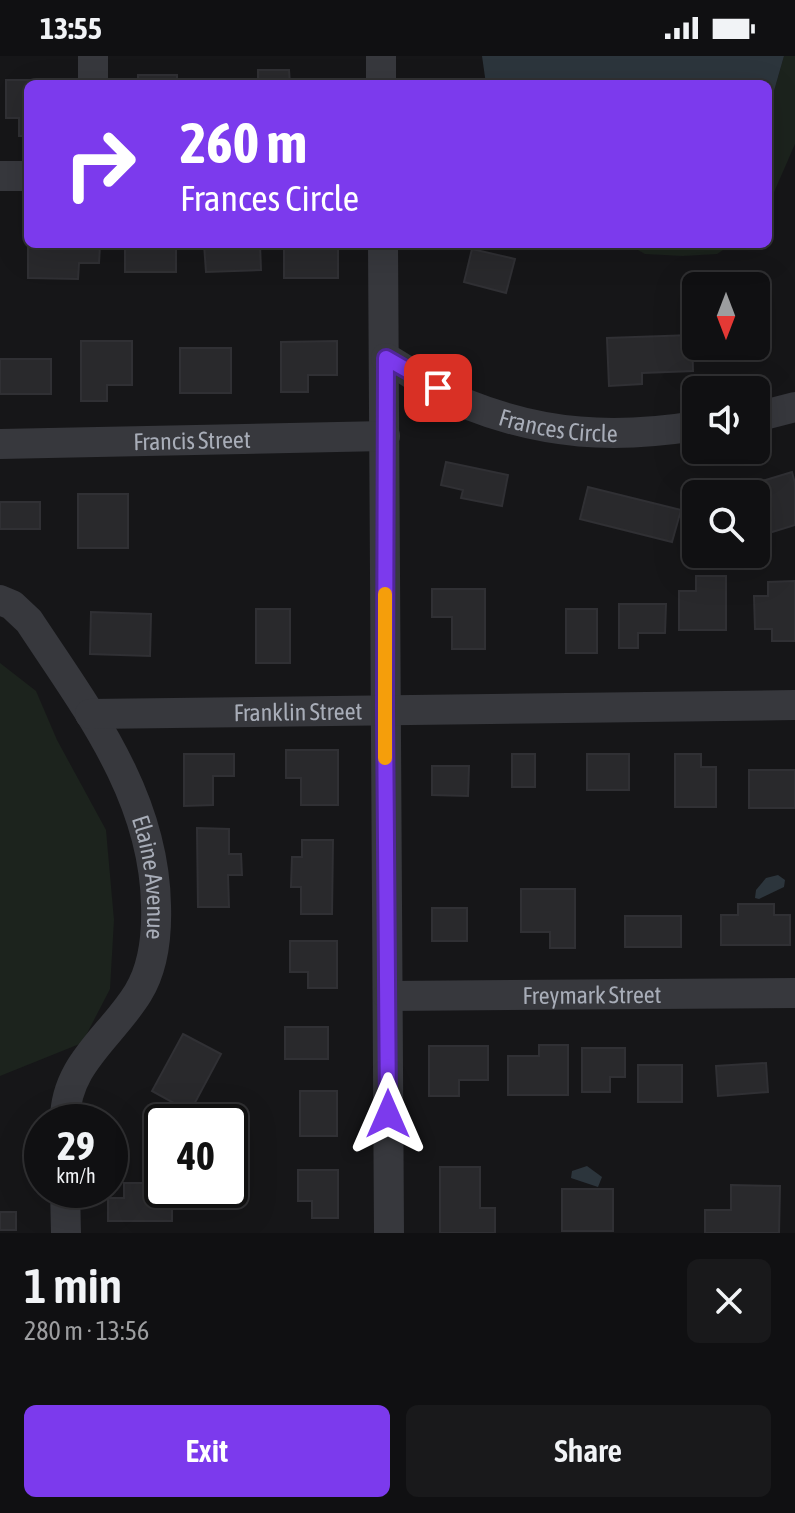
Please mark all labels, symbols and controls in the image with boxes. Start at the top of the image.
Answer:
text: 13:55 [40,11,102,45]
text: 260 m [180,111,307,175]
icon: right [48,112,152,216]
text: Frances Circle [180,177,359,219]
north arrow [682,272,770,360]
map controls [682,272,770,568]
pin [404,354,472,422]
icon: arrive [416,366,460,410]
button: sound [682,376,770,464]
street label: Frances Circle [496,403,618,446]
street label: Francis Street [133,425,251,455]
button: search [682,480,770,568]
street label: Franklin Street [233,697,363,726]
street label: Elaine Avenue [127,812,170,941]
street label: Freymark Street [522,980,662,1009]
position arrow [346,1072,430,1156]
speed limit sign: 40 [144,1104,248,1208]
text: 29 [57,1123,95,1168]
text: km/h [56,1164,96,1187]
text: 1 min [24,1258,122,1313]
button: close [687,1259,771,1343]
text: 280 m · 13:56 [24,1316,149,1346]
button: Exit [24,1405,390,1497]
button: Share [406,1405,771,1497]

